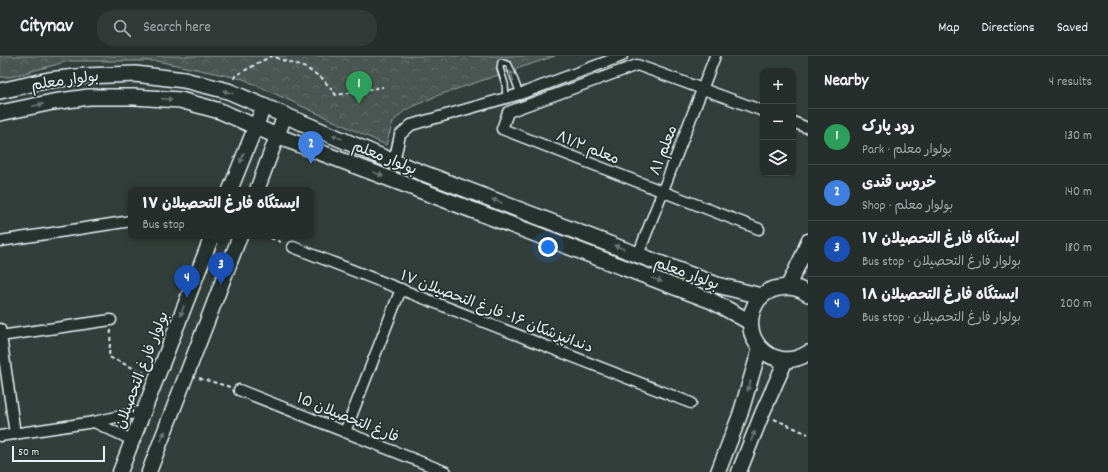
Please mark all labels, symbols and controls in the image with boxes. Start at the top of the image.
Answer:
search box [97,10,377,46]
text: Citynav [20,14,73,41]
icon: search [111,17,133,39]
text: Search here [143,17,211,39]
text: Map [938,18,960,38]
text: Directions [982,18,1035,38]
text: Saved [1057,18,1088,38]
street label: بولوار معلم [30,66,100,98]
map controls [760,68,796,176]
button: + [760,68,796,104]
one-way arrow [509,69,515,81]
text: Nearby [824,70,868,94]
pin: 1 [346,71,372,104]
text: 4 results [1049,73,1092,92]
one-way arrow [221,88,233,94]
one-way arrow [161,96,173,103]
one-way arrow [32,102,44,108]
button: − [760,104,796,140]
text: رود پارک [862,117,915,139]
street label: معلم ۸۱ [645,122,685,179]
street label: معلم ۸۱/۲ [552,126,622,172]
text: 1 [836,127,838,146]
text: 130 m [1064,127,1092,146]
pin: 2 [298,131,324,164]
one-way arrow [331,134,343,140]
street label: بولوار معلم [349,136,420,182]
button: layers [760,140,796,176]
text: Park · بولوار معلم [862,141,952,160]
one-way arrow [239,153,245,165]
one-way arrow [373,172,385,178]
text: خروس قندی [862,173,936,195]
text: 2 [834,183,840,202]
text: 140 m [1065,183,1092,202]
popup [128,187,314,239]
text: ایستگاه فارغ التحصیلان ۱۷ [143,194,299,216]
text: Shop · بولوار معلم [862,197,953,216]
one-way arrow [491,198,503,204]
text: Bus stop [143,216,185,235]
text: ایستگاه فارغ التحصیلان ۱۷ [862,229,1019,251]
your location [538,237,558,257]
text: 3 [834,239,840,258]
text: 180 m [1065,239,1092,258]
one-way arrow [612,244,624,250]
pin: 3 [208,252,234,285]
street label: بولوار معلم [651,253,722,297]
text: Bus stop · بولوار فارغ التحصیلان [862,253,1021,272]
pin: 4 [174,265,200,298]
street label: دندانپزشکان ۱۶- فارغ التحصیلان ۱۷ [397,266,596,360]
one-way arrow [652,278,664,284]
text: ایستگاه فارغ التحصیلان ۱۸ [862,285,1019,307]
text: 4 [834,295,840,314]
text: 200 m [1060,295,1092,314]
one-way arrow [179,306,185,318]
street label: بولوار فارغ التحصیلان [110,309,175,433]
text: Bus stop · بولوار فارغ التحصیلان [862,309,1021,328]
one-way arrow [746,380,752,392]
street label: فارغ التحصیلان ۱۵ [293,388,402,449]
one-way arrow [160,429,166,441]
one-way arrow [751,429,757,441]
scale bar [12,444,105,463]
text: 50 m [18,445,39,461]

